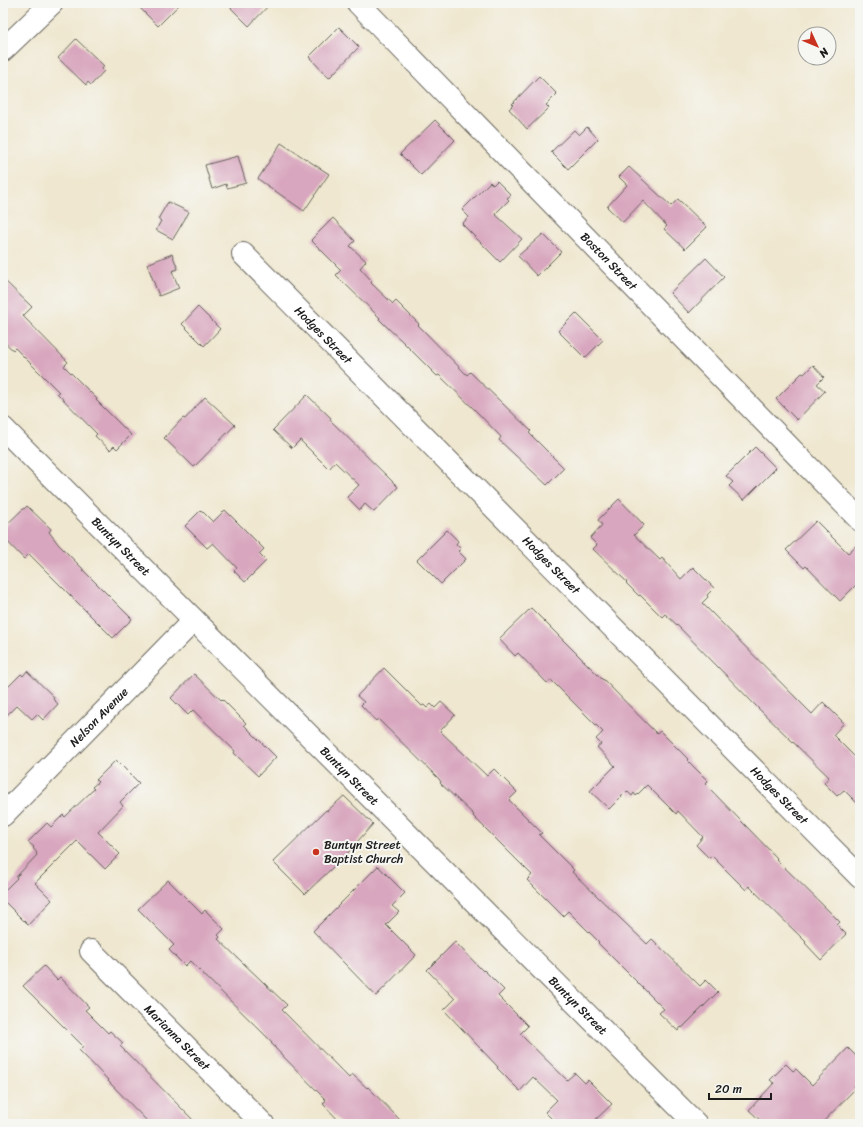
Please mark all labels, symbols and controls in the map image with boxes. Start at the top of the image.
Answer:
north arrow [797,26,837,66]
text: N [814,43,834,62]
street label: Boston Street [575,227,644,297]
street label: Hodges Street [289,300,359,370]
street label: Buntyn Street [86,511,156,581]
street label: Hodges Street [517,531,586,601]
street label: Nelson Avenue [64,682,134,753]
street label: Buntyn Street [315,741,384,811]
street label: Hodges Street [745,761,814,831]
place label: Buntyn Street Baptist Church [324,834,403,870]
marker: Buntyn Street Baptist Church [311,847,321,857]
street label: Buntyn Street [543,971,613,1041]
street label: Marianna Street [139,999,216,1077]
scale bar [709,1075,771,1101]
text: 20 m [715,1078,742,1100]

